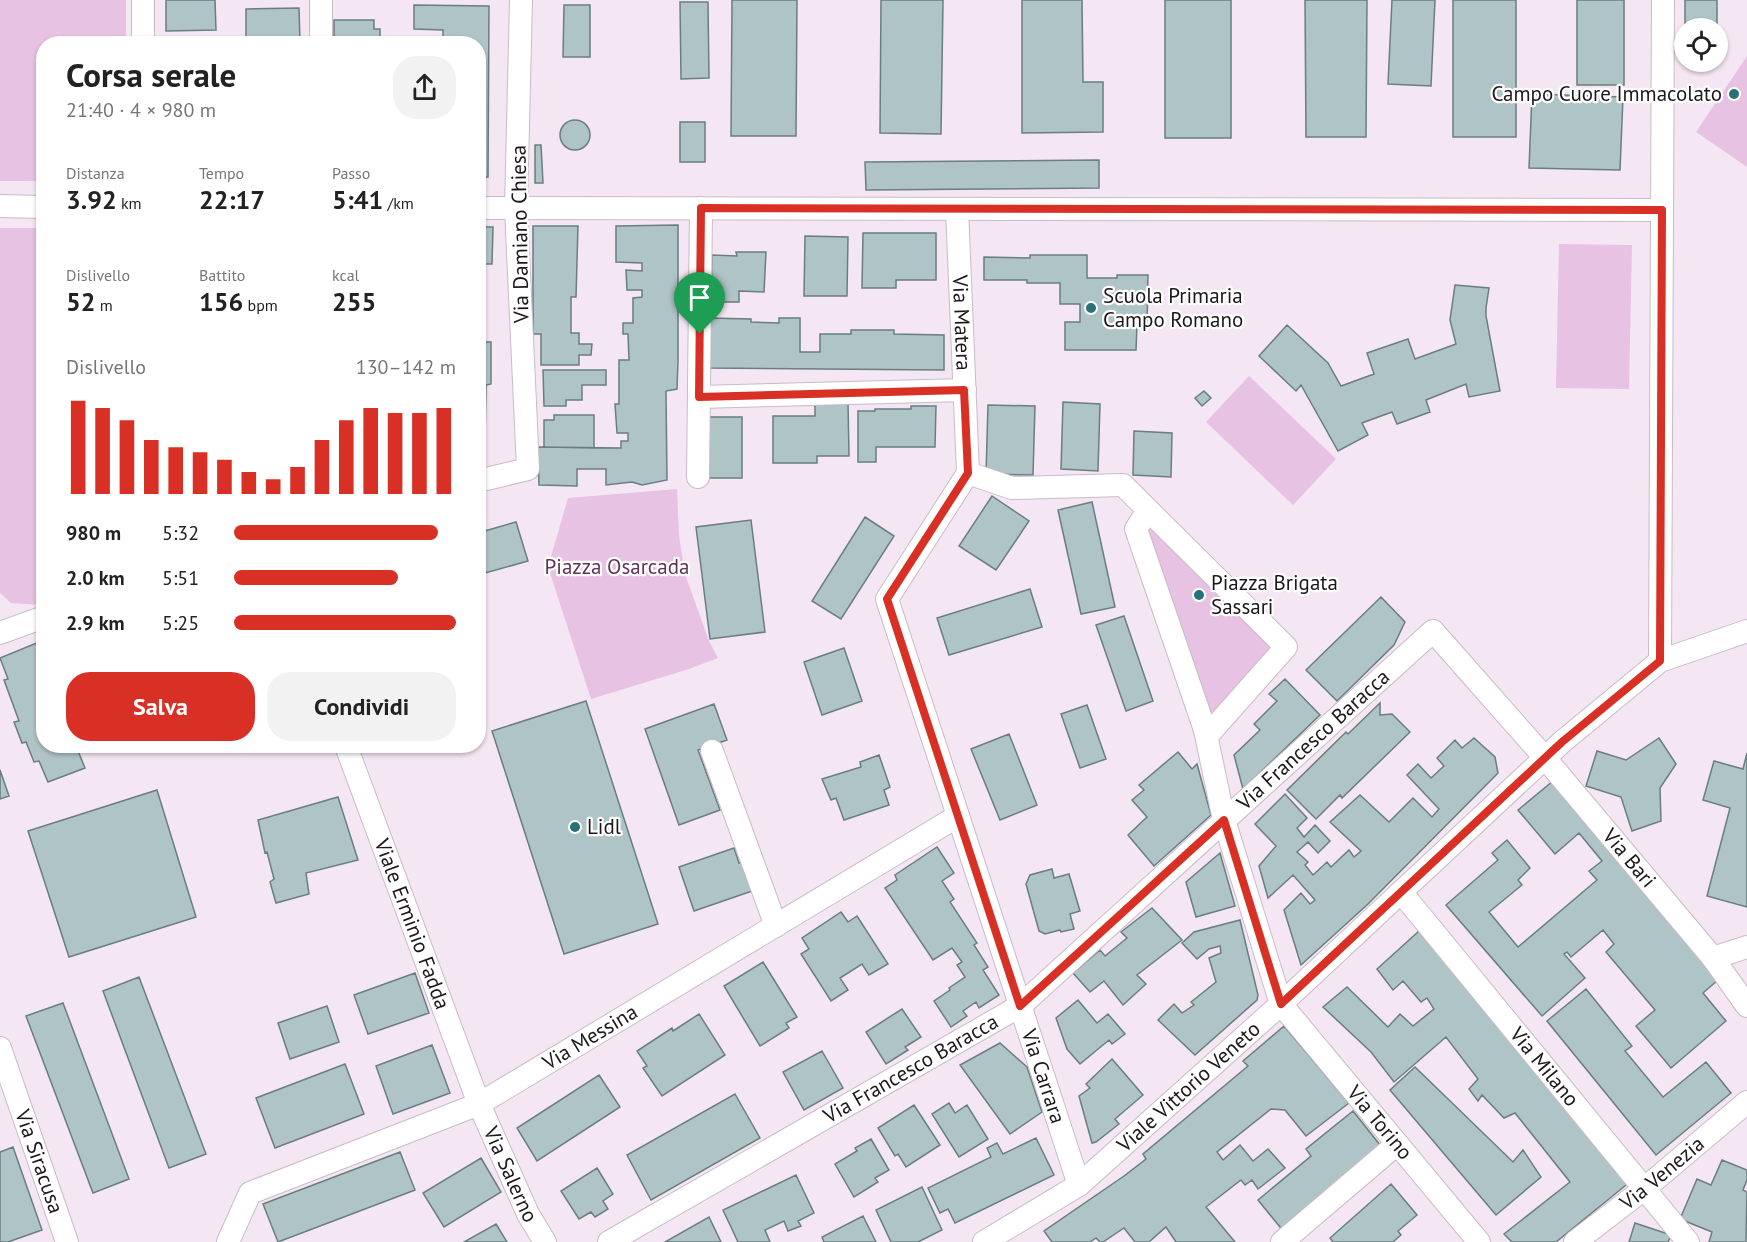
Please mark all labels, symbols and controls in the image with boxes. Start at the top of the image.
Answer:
map controls [1674,18,1728,72]
button: locate [1674,18,1728,72]
text: Corsa serale [66,53,236,96]
button: share [393,56,456,119]
place label: Campo Cuore Immacolato [1491,80,1722,107]
marker: Campo Cuore Immacolato [1727,87,1741,101]
text: 21:40 · 4 × 980 m [66,97,216,123]
street label: Via Damiano Chiesa [504,145,535,324]
text: Distanza [66,163,125,183]
text: Tempo [199,163,244,183]
text: Passo [332,163,370,183]
text: 3.92 [66,183,117,216]
text: 22:17 [199,183,265,216]
text: 5:41 [332,183,383,216]
text: km [117,193,142,213]
text: /km [383,193,414,213]
text: Dislivello [66,265,130,285]
text: Battito [199,265,245,285]
text: kcal [332,265,359,285]
pin [674,272,725,334]
street label: Via Matera [947,273,978,371]
icon: arrive [683,281,716,314]
place label: Scuola Primaria Campo Romano [1103,282,1243,333]
text: 52 [66,285,95,318]
text: 156 [199,285,243,318]
text: 255 [332,285,376,318]
text: m [95,295,113,315]
text: bpm [243,295,278,315]
marker: Scuola Primaria Campo Romano [1084,301,1098,315]
text: Dislivello [66,354,146,380]
text: 130–142 m [356,354,456,380]
text: 980 m [66,520,121,546]
text: 5:32 [162,520,199,546]
park label: Piazza Osarcada [545,553,689,580]
text: 2.0 km [66,565,125,591]
text: 5:51 [162,565,199,591]
place label: Piazza Brigata Sassari [1211,569,1338,620]
marker: Piazza Brigata Sassari [1192,588,1206,602]
text: 2.9 km [66,610,125,636]
text: 5:25 [162,610,199,636]
street label: Via Francesco Baracca [1230,663,1395,816]
button: Salva [66,672,255,741]
button: Condividi [267,672,456,741]
place label: Lidl [587,813,621,840]
marker: Lidl [568,820,582,834]
street label: Via Bari [1596,822,1662,893]
street label: Viale Erminio Fadda [368,834,457,1013]
street label: Via Messina [537,998,642,1076]
street label: Via Francesco Baracca [817,1008,1003,1130]
street label: Viale Vittorio Veneto [1110,1015,1266,1158]
street label: Via Milano [1503,1020,1585,1112]
street label: Via Carrara [1015,1024,1072,1127]
street label: Via Torino [1341,1079,1419,1165]
street label: Via Siracusa [9,1105,70,1217]
street label: Via Salerno [477,1121,544,1227]
street label: Via Venezia [1613,1130,1710,1216]

